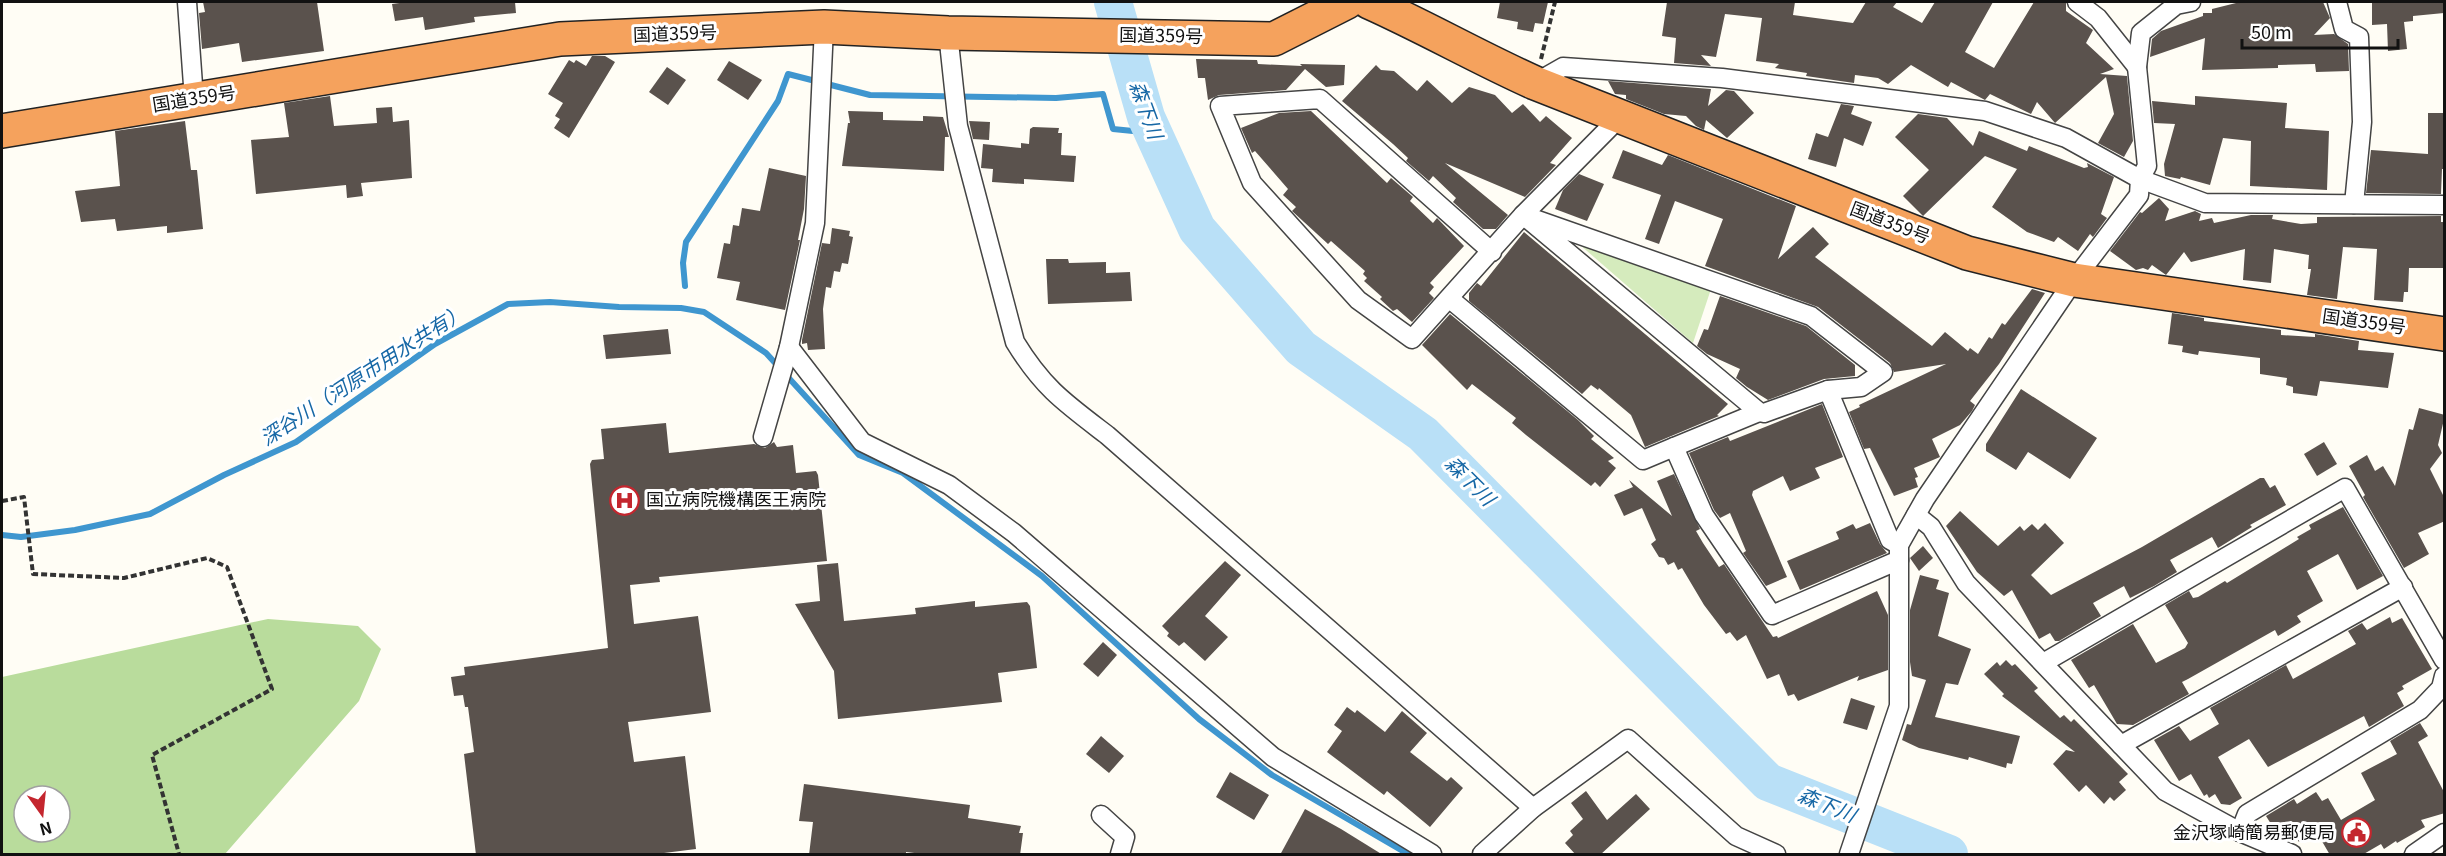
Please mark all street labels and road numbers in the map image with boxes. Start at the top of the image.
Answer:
street label: 国道359号 [633,18,717,46]
street label: 国道359号 [1119,20,1203,48]
street label: 国道359号 [150,78,237,116]
street label: 国道359号 [1847,194,1935,248]
street label: 国道359号 [2321,301,2408,339]

